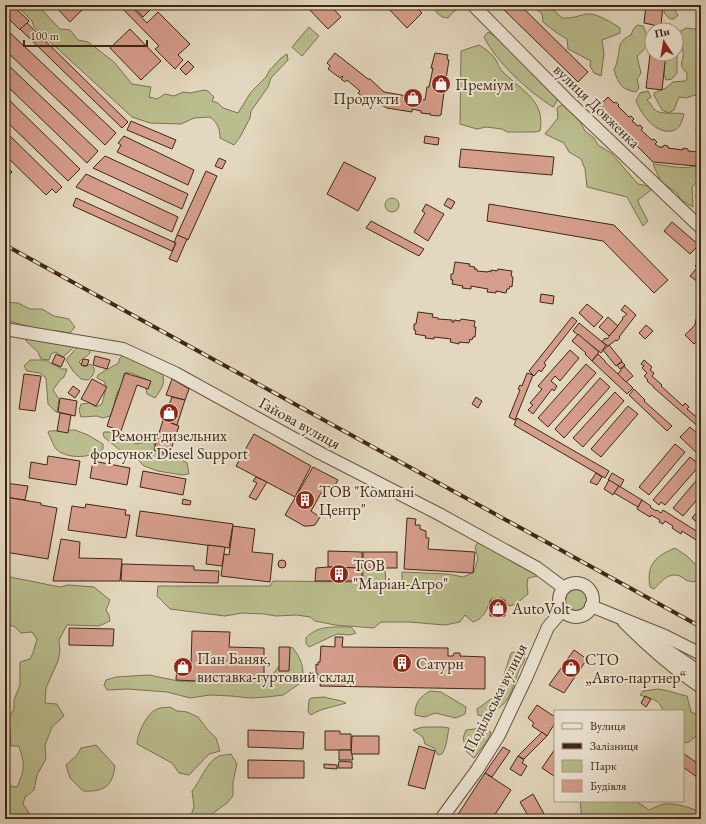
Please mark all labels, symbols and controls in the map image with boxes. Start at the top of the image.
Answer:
scale bar [24,22,147,48]
north arrow [644,22,684,62]
text: Пн [653,24,671,41]
text: 100 m [30,28,60,44]
street label: вулиця Довженка [549,59,645,153]
shop icon: Преміум [430,73,452,95]
place label: Преміум [455,74,514,95]
shop icon: Продукти [402,87,424,109]
place label: Продукти [333,88,400,109]
street label: Гайова вулиця [255,392,345,454]
shop icon: Ремонт дизельних форсунок Diesel Support [158,402,180,424]
place label: Ремонт дизельних форсунок Diesel Support [90,425,248,464]
place label: ТОВ "Компані Центр" [319,481,414,520]
building icon: ТОВ "Компані Центр" [294,489,316,511]
place label: ТОВ "Маріан-Агро" [353,555,448,594]
building icon: ТОВ "Маріан-Агро" [328,563,350,585]
shop icon: AutoVolt [487,597,509,619]
place label: AutoVolt [511,598,570,619]
street label: Подільська вулиця [458,640,532,756]
place label: Пан Баняк, виставка-гуртовий склад [197,648,355,687]
place label: СТО „Авто-партнер“ [585,649,687,688]
building icon: Сатурн [391,652,413,674]
place label: Сатурн [416,653,464,674]
shop icon: Пан Баняк, виставка-гуртовий склад [172,656,194,678]
shop icon: СТО „Авто-партнер“ [560,657,582,679]
legend [554,710,684,802]
text: Вулиця [590,718,626,734]
text: Залізниця [590,738,639,754]
text: Парк [590,758,617,774]
text: Будівля [590,778,627,794]

